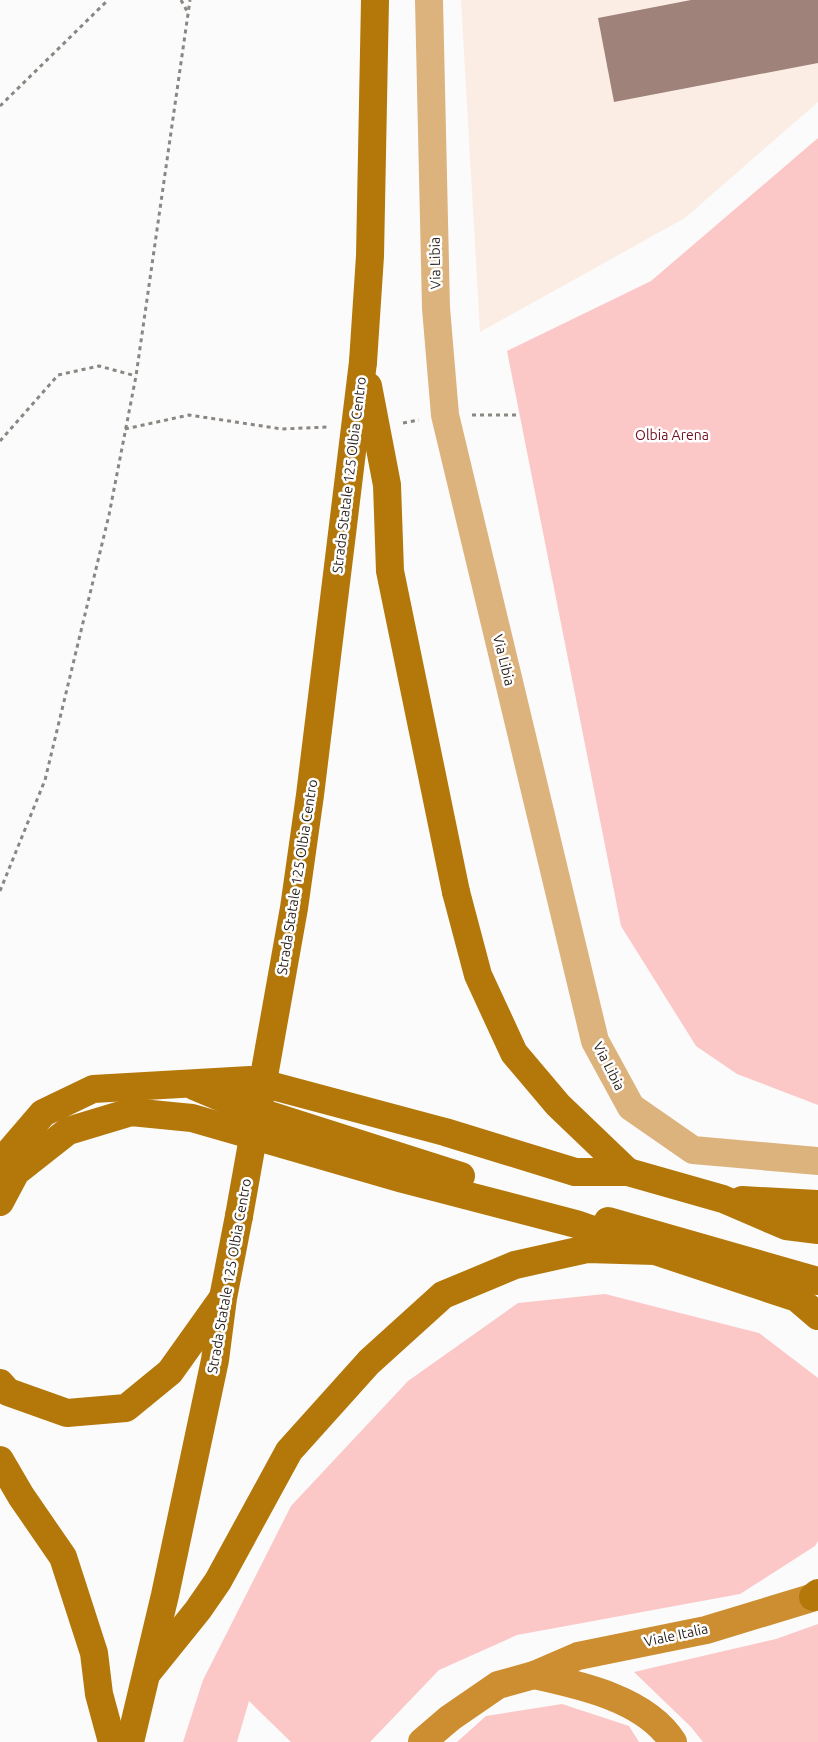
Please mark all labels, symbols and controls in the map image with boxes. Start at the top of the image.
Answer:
street label: Via Libia [427,237,443,289]
street label: Strada Statale 125 Olbia Centro [329,376,369,574]
park label: Olbia Arena [635,427,709,443]
street label: Via Libia [490,633,518,687]
street label: Strada Statale 125 Olbia Centro [274,778,320,976]
street label: Via Libia [590,1039,628,1093]
street label: Strada Statale 125 Olbia Centro [204,1177,254,1375]
street label: Viale Italia [643,1620,709,1650]

